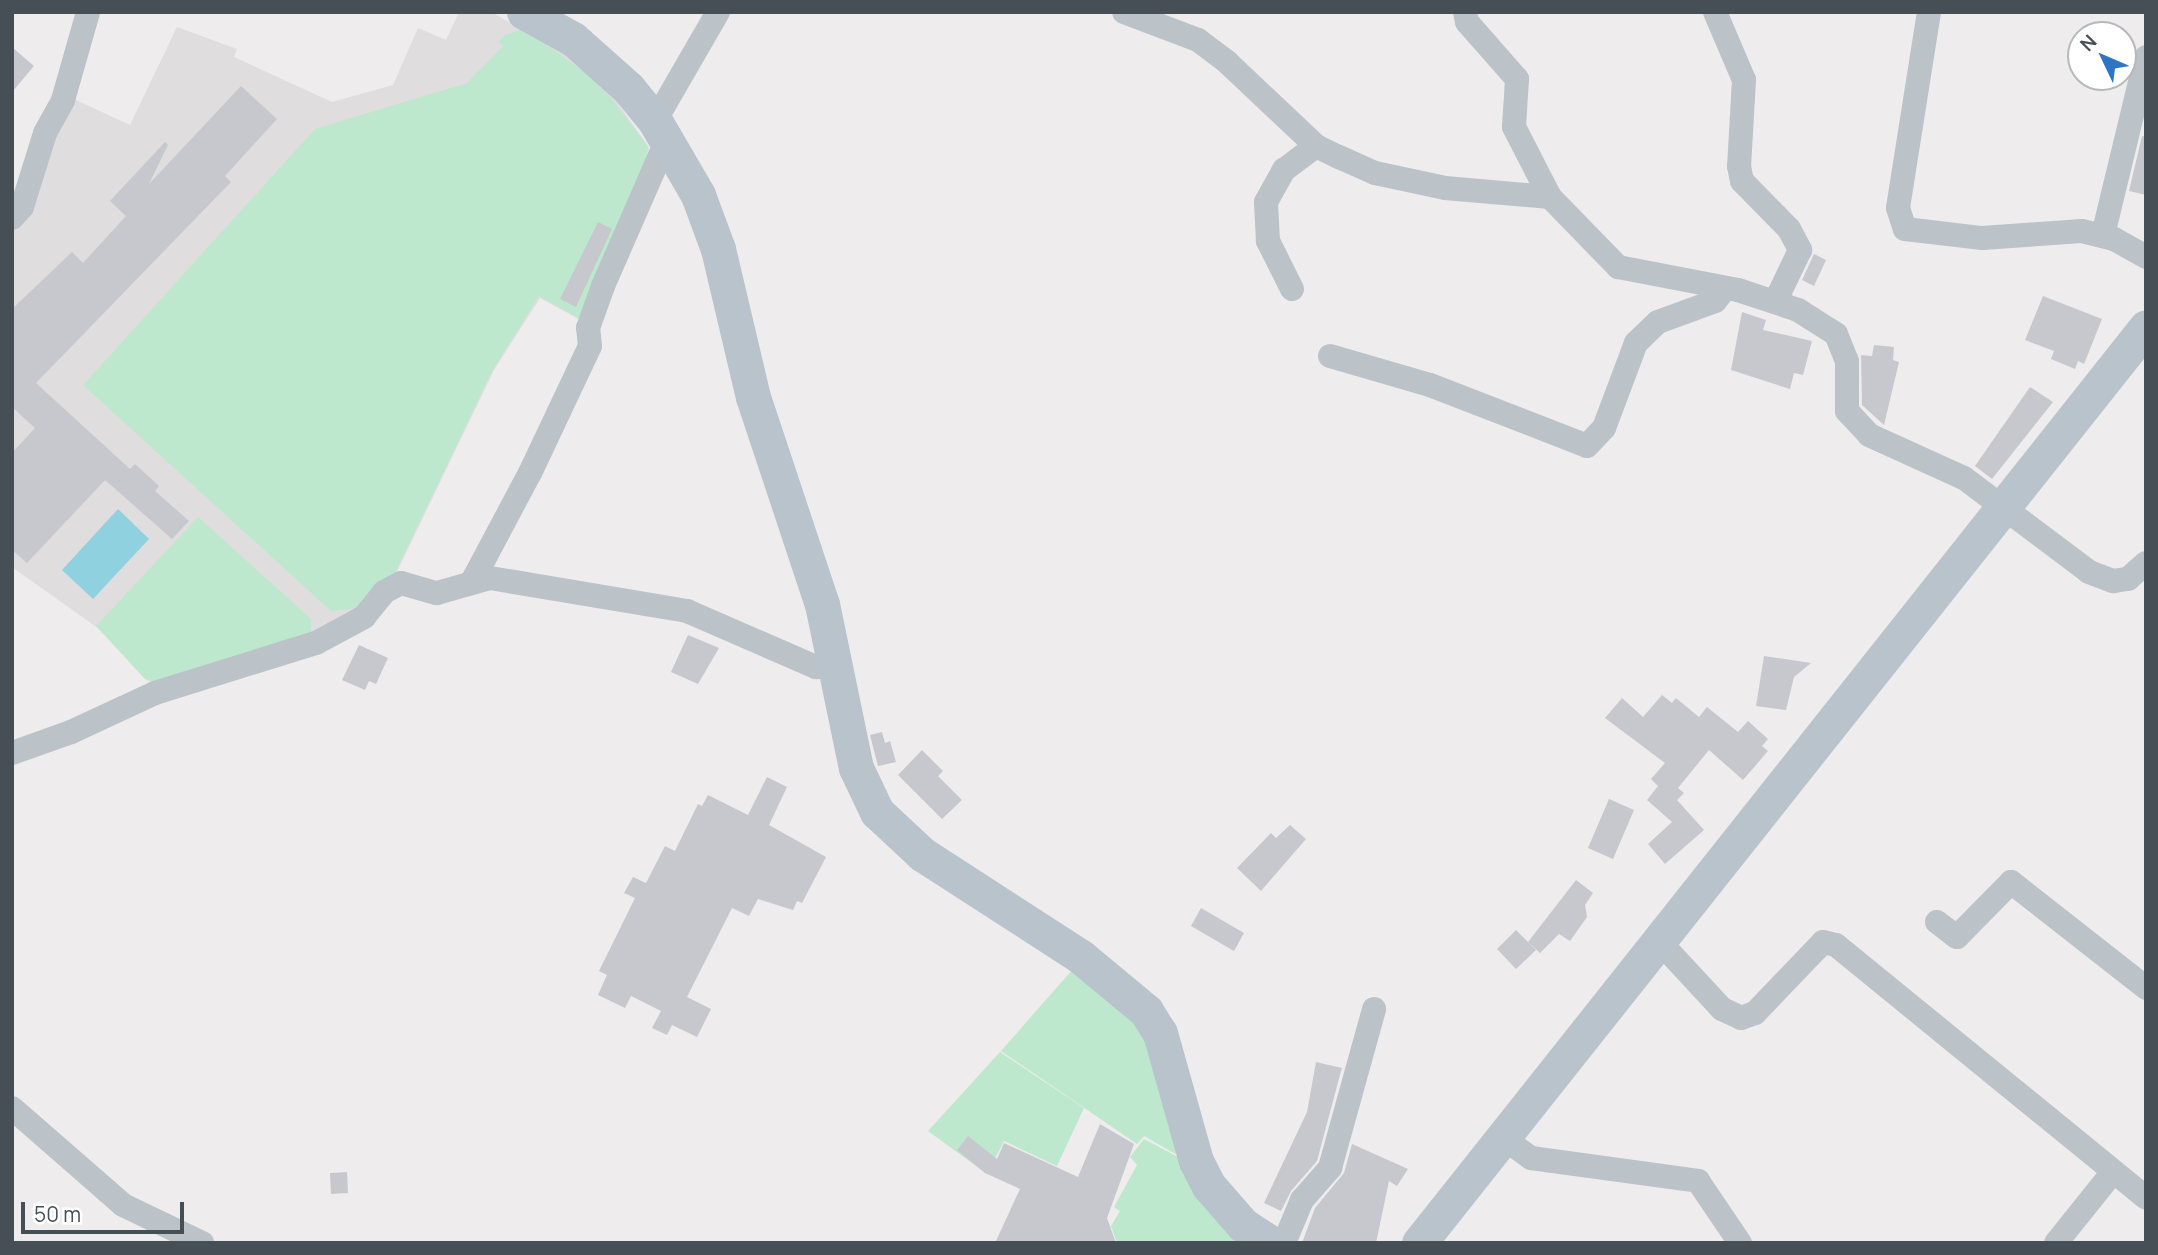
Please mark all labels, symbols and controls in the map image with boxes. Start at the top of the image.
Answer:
north arrow [2067,21,2137,91]
text: N [2074,29,2102,57]
scale bar [24,1188,187,1232]
text: 50 m [34,1200,81,1228]

